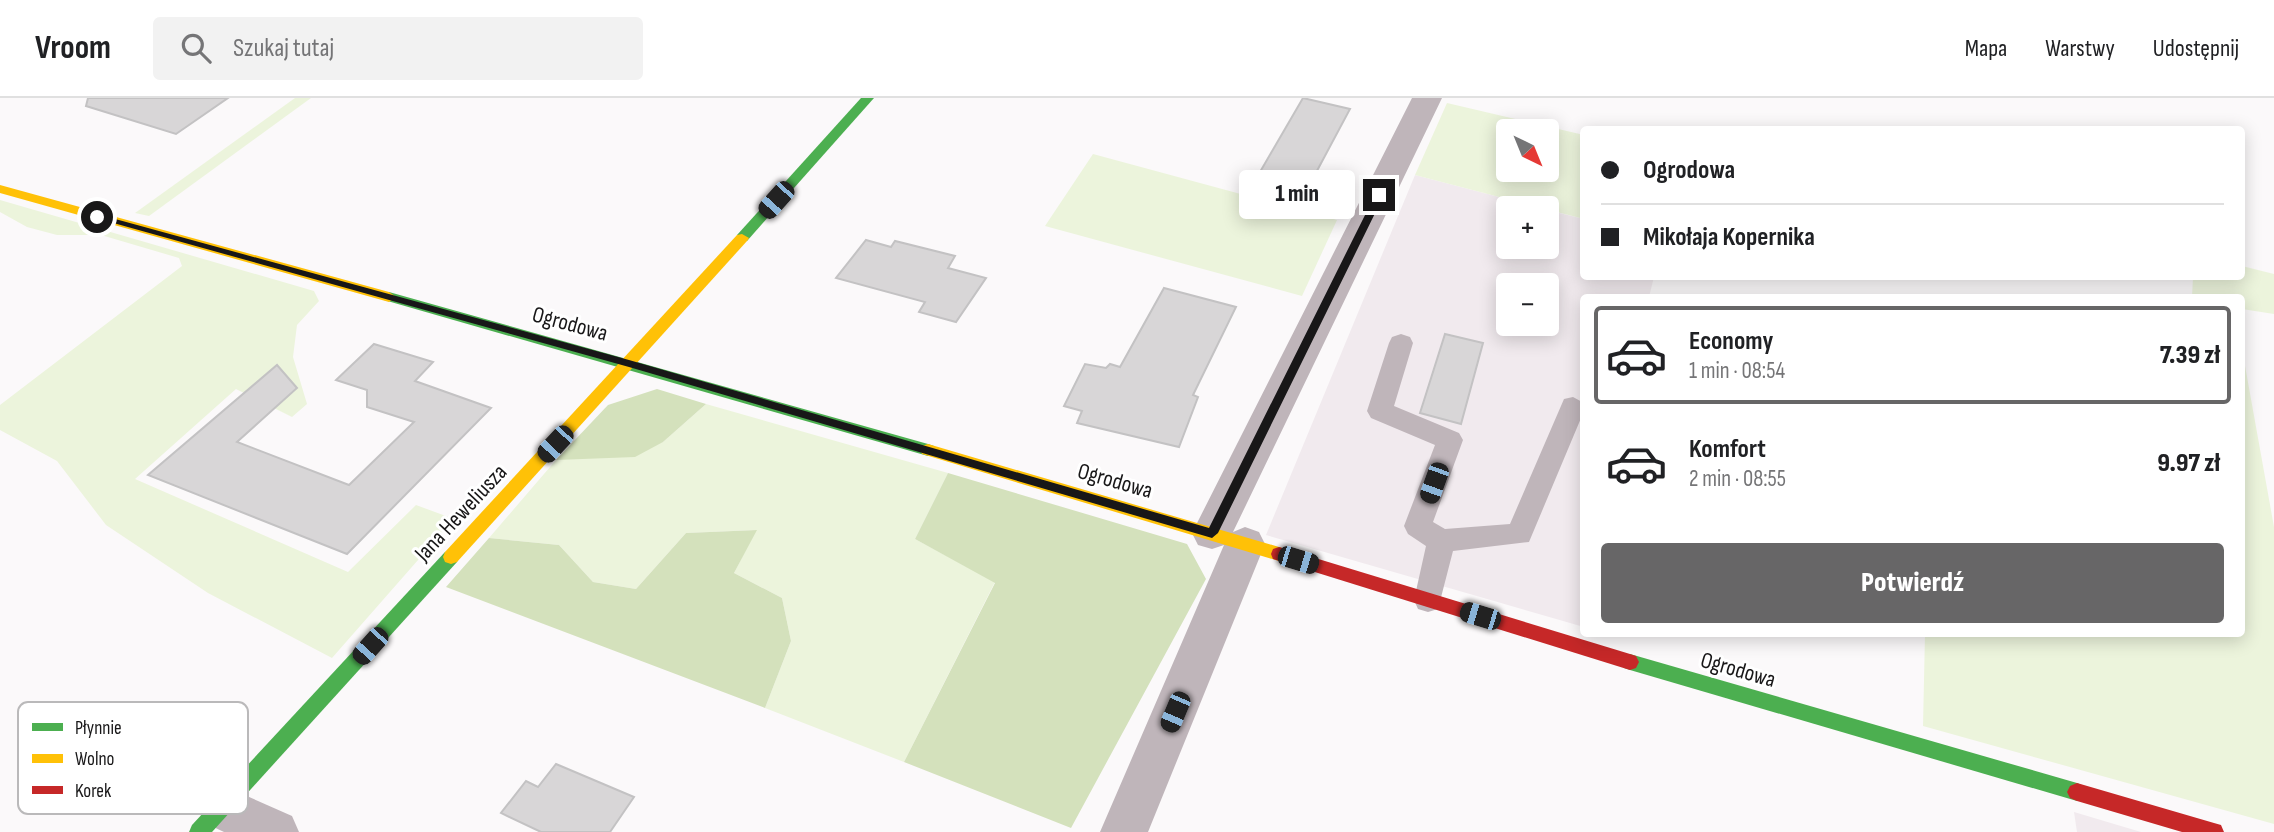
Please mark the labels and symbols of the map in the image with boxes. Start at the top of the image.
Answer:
north arrow [1496,119,1559,182]
callout: 1 min [1239,170,1354,220]
car [755,177,798,223]
route end [1363,179,1395,211]
route start [81,201,113,233]
street label: Ogrodowa [529,301,611,347]
car [533,421,578,467]
street label: Ogrodowa [1074,457,1156,505]
street label: Jana Heweliusza [408,459,513,568]
car [1417,460,1452,506]
car [1275,544,1322,576]
car [1457,600,1504,632]
car [349,623,392,669]
street label: Ogrodowa [1697,646,1779,694]
car [1158,689,1193,735]
legend [18,702,248,814]
text: Płynnie [75,717,122,740]
text: Wolno [75,748,114,771]
text: Korek [75,780,112,803]

